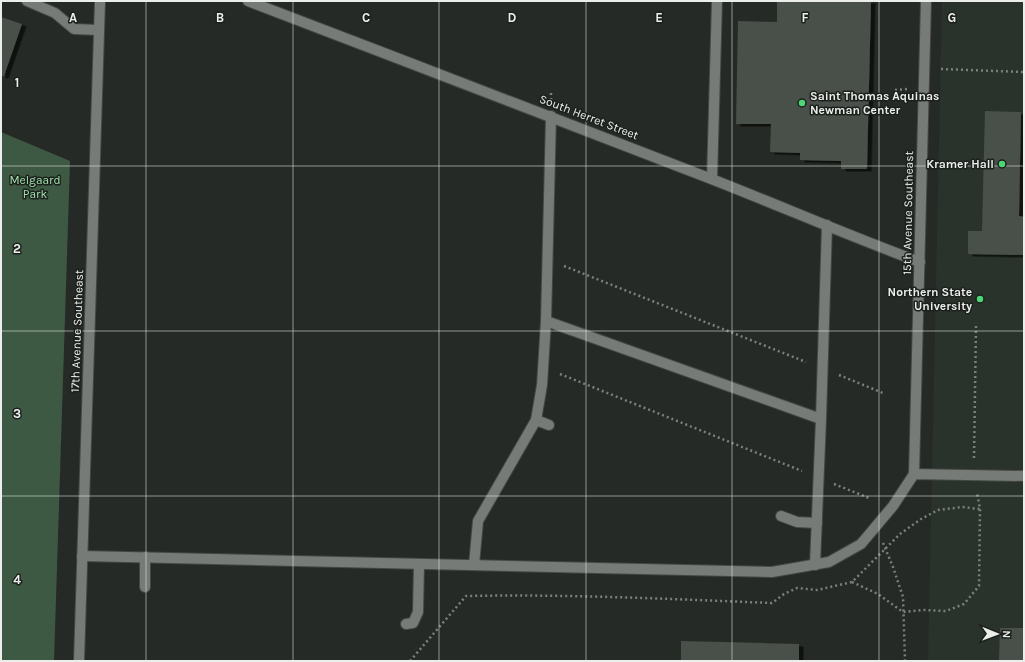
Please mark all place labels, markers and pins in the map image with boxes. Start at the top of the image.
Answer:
place label: Saint Thomas Aquinas Newman Center [810,89,939,117]
marker: Saint Thomas Aquinas Newman Center [797,98,807,108]
place label: Kramer Hall [926,157,994,171]
marker: Kramer Hall [997,159,1007,169]
place label: Northern State University [888,285,972,313]
marker: Northern State University [975,294,985,304]

